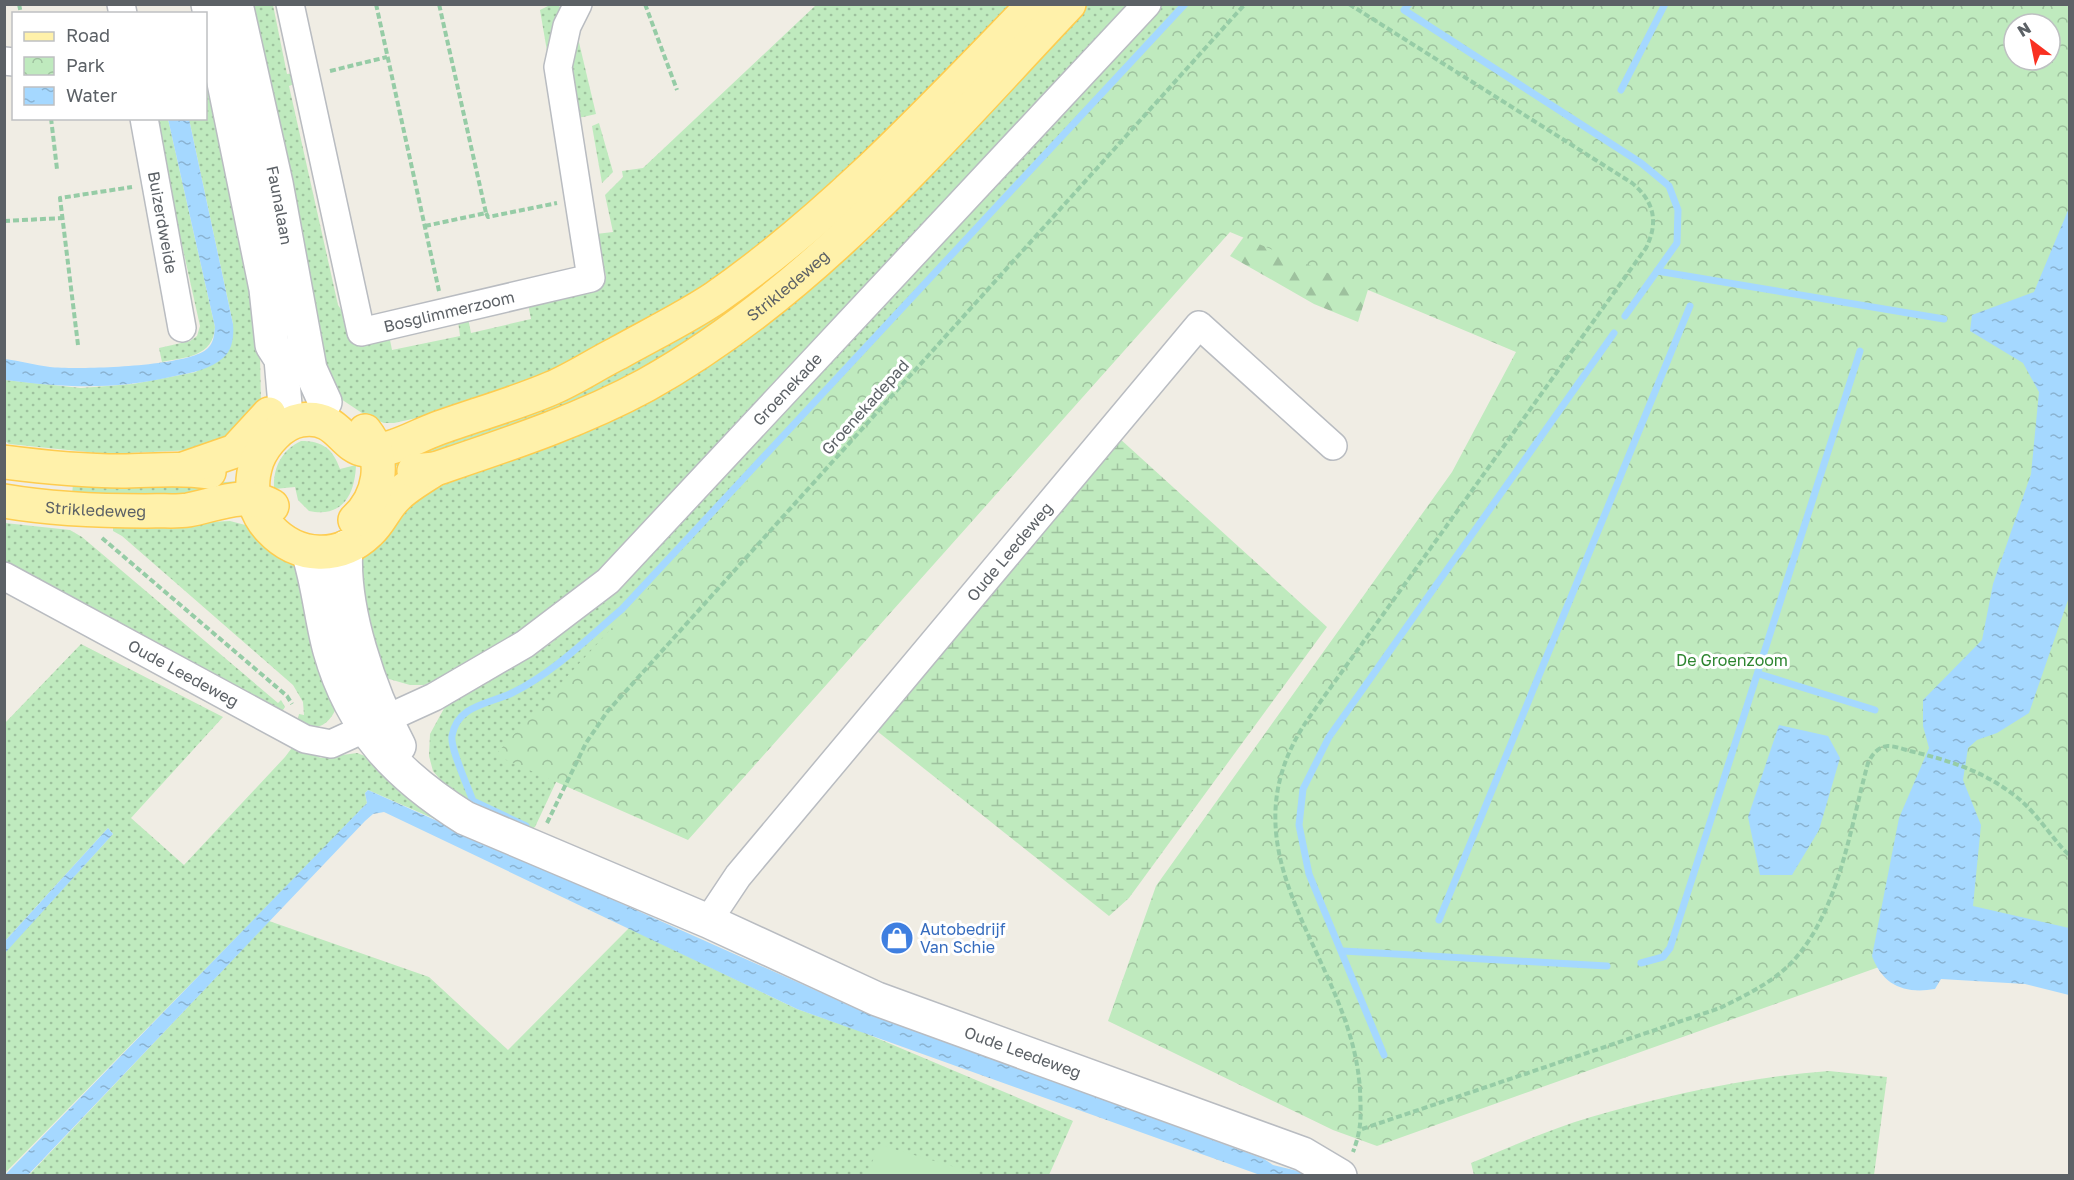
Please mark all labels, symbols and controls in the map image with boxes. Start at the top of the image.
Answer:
legend [12,12,207,120]
north arrow [2002,12,2062,72]
text: N [2014,18,2035,41]
text: Road [66,24,110,46]
text: Park [66,54,105,76]
text: Water [66,84,117,106]
street label: Faunalaan [262,164,297,246]
street label: Buizerdweide [144,170,182,275]
street label: Strikledeweg [743,246,833,325]
street label: Bosglimmerzoom [382,286,516,336]
street label: Groenekade [748,349,826,430]
street label: Groenekadepad [817,355,913,459]
street label: Strikledeweg [44,497,146,521]
street label: Oude Leedeweg [962,498,1057,605]
street label: Oude Leedeweg [124,635,242,711]
park label: De Groenzoom [1676,650,1788,670]
place label: Autobedrijf Van Schie [920,919,1006,957]
shop icon: Autobedrijf Van Schie [879,920,915,956]
street label: Oude Leedeweg [962,1022,1084,1083]

